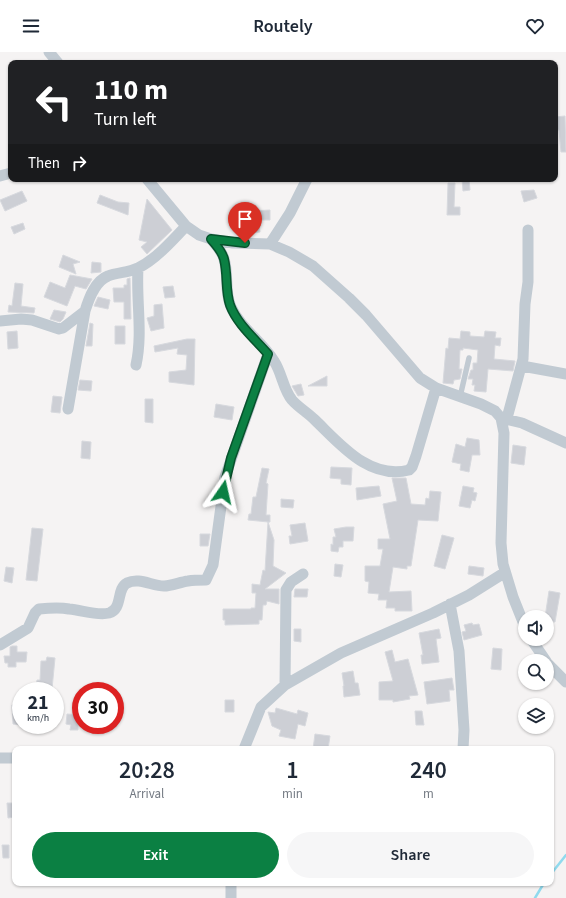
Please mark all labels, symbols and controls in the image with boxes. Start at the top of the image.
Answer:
text: Routely [253,14,313,39]
icon: menu [20,15,42,37]
icon: heart [524,15,546,37]
text: 110 m [94,70,168,110]
icon: left [28,76,80,128]
text: Turn left [94,107,156,132]
icon: right [68,152,90,174]
text: Then [28,153,60,174]
pin [228,202,262,243]
icon: arrive [234,208,256,230]
position arrow [202,471,244,513]
map controls [518,610,554,734]
button: sound [518,610,554,646]
button: search [518,654,554,690]
speed limit sign: 30 [72,682,124,734]
text: 21 [27,689,49,717]
button: layers [518,698,554,734]
text: km/h [27,711,49,725]
text: 20:28 [119,753,175,788]
text: 1 [286,753,299,788]
text: 240 [410,753,447,788]
text: Arrival [129,785,164,803]
text: min [282,785,303,803]
text: m [423,785,434,803]
button: Exit [32,832,279,878]
button: Share [287,832,534,878]

